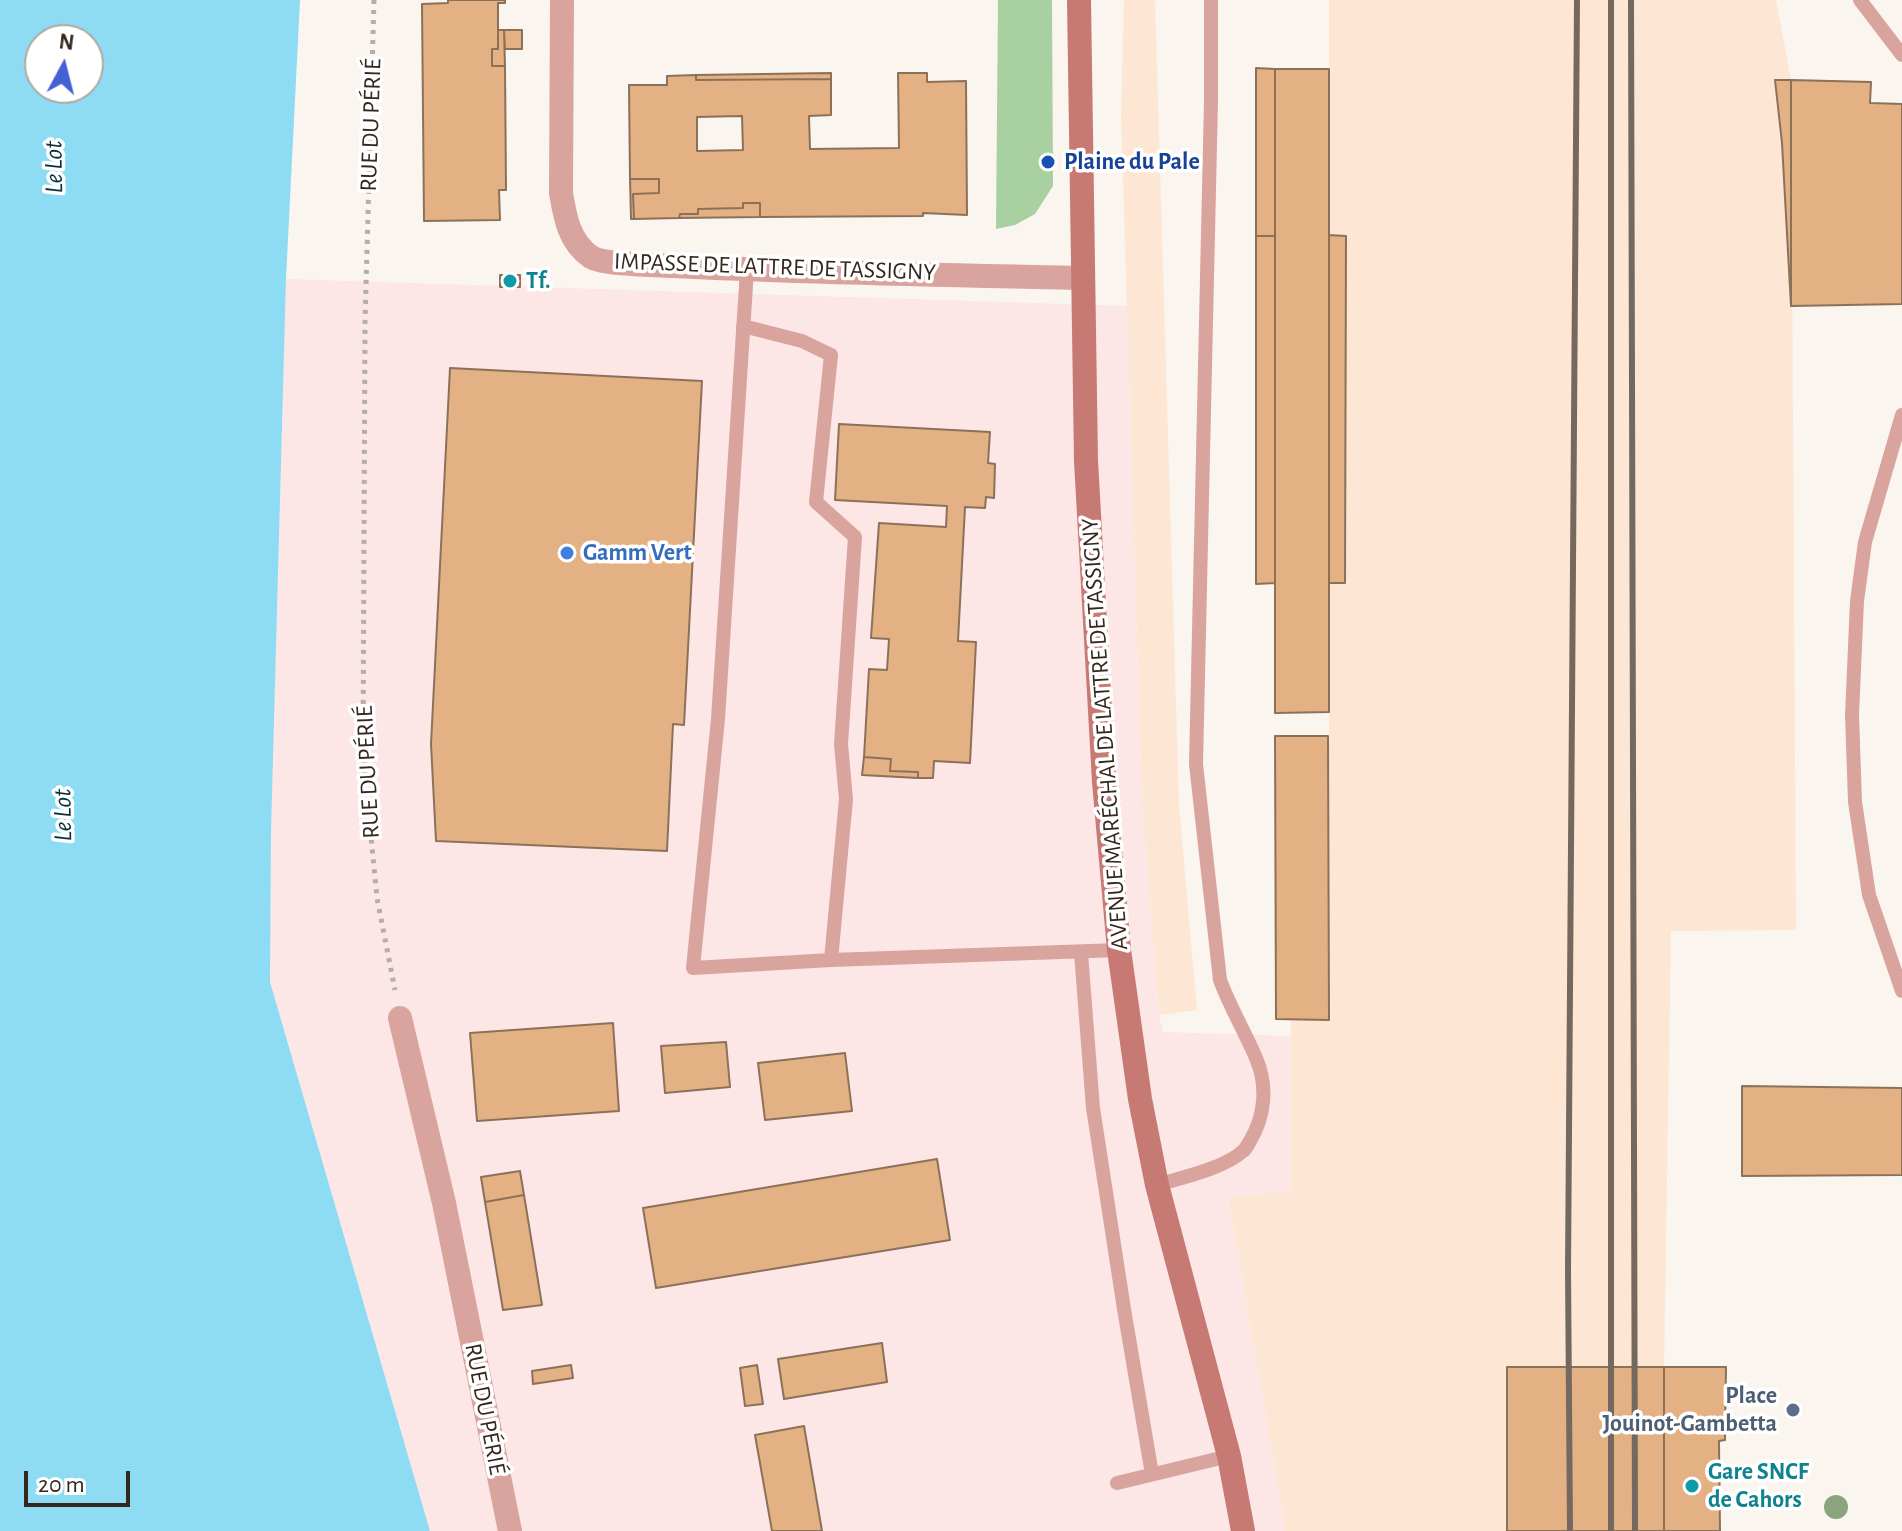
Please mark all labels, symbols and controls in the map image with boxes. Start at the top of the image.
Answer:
north arrow [24,24,104,104]
text: N [58,30,76,54]
street label: RUE DU PÉRIÉ [354,58,388,192]
water label: Le Lot [38,140,70,194]
place label: Plaine du Pale [1064,148,1200,176]
marker: Plaine du Pale [1039,153,1057,171]
street label: IMPASSE DE LATTRE DE TASSIGNY [614,247,936,287]
place label: Tf. [526,267,551,295]
marker: Tf. [501,272,519,290]
street label: AVENUE MARÉCHAL DE LATTRE DE TASSIGNY [1076,517,1134,951]
place label: Gamm Vert [583,539,692,567]
marker: Gamm Vert [558,544,576,562]
street label: RUE DU PÉRIÉ [350,705,386,839]
water label: Le Lot [47,788,79,842]
street label: RUE DU PÉRIÉ [458,1341,512,1477]
place label: Place Jouinot-Gambetta [1602,1382,1777,1438]
marker: Place Jouinot-Gambetta [1784,1401,1802,1419]
scale bar [28,1455,134,1505]
place label: Gare SNCF de Cahors [1708,1458,1809,1514]
text: 20 m [38,1473,85,1497]
marker: Gare SNCF de Cahors [1683,1477,1701,1495]

